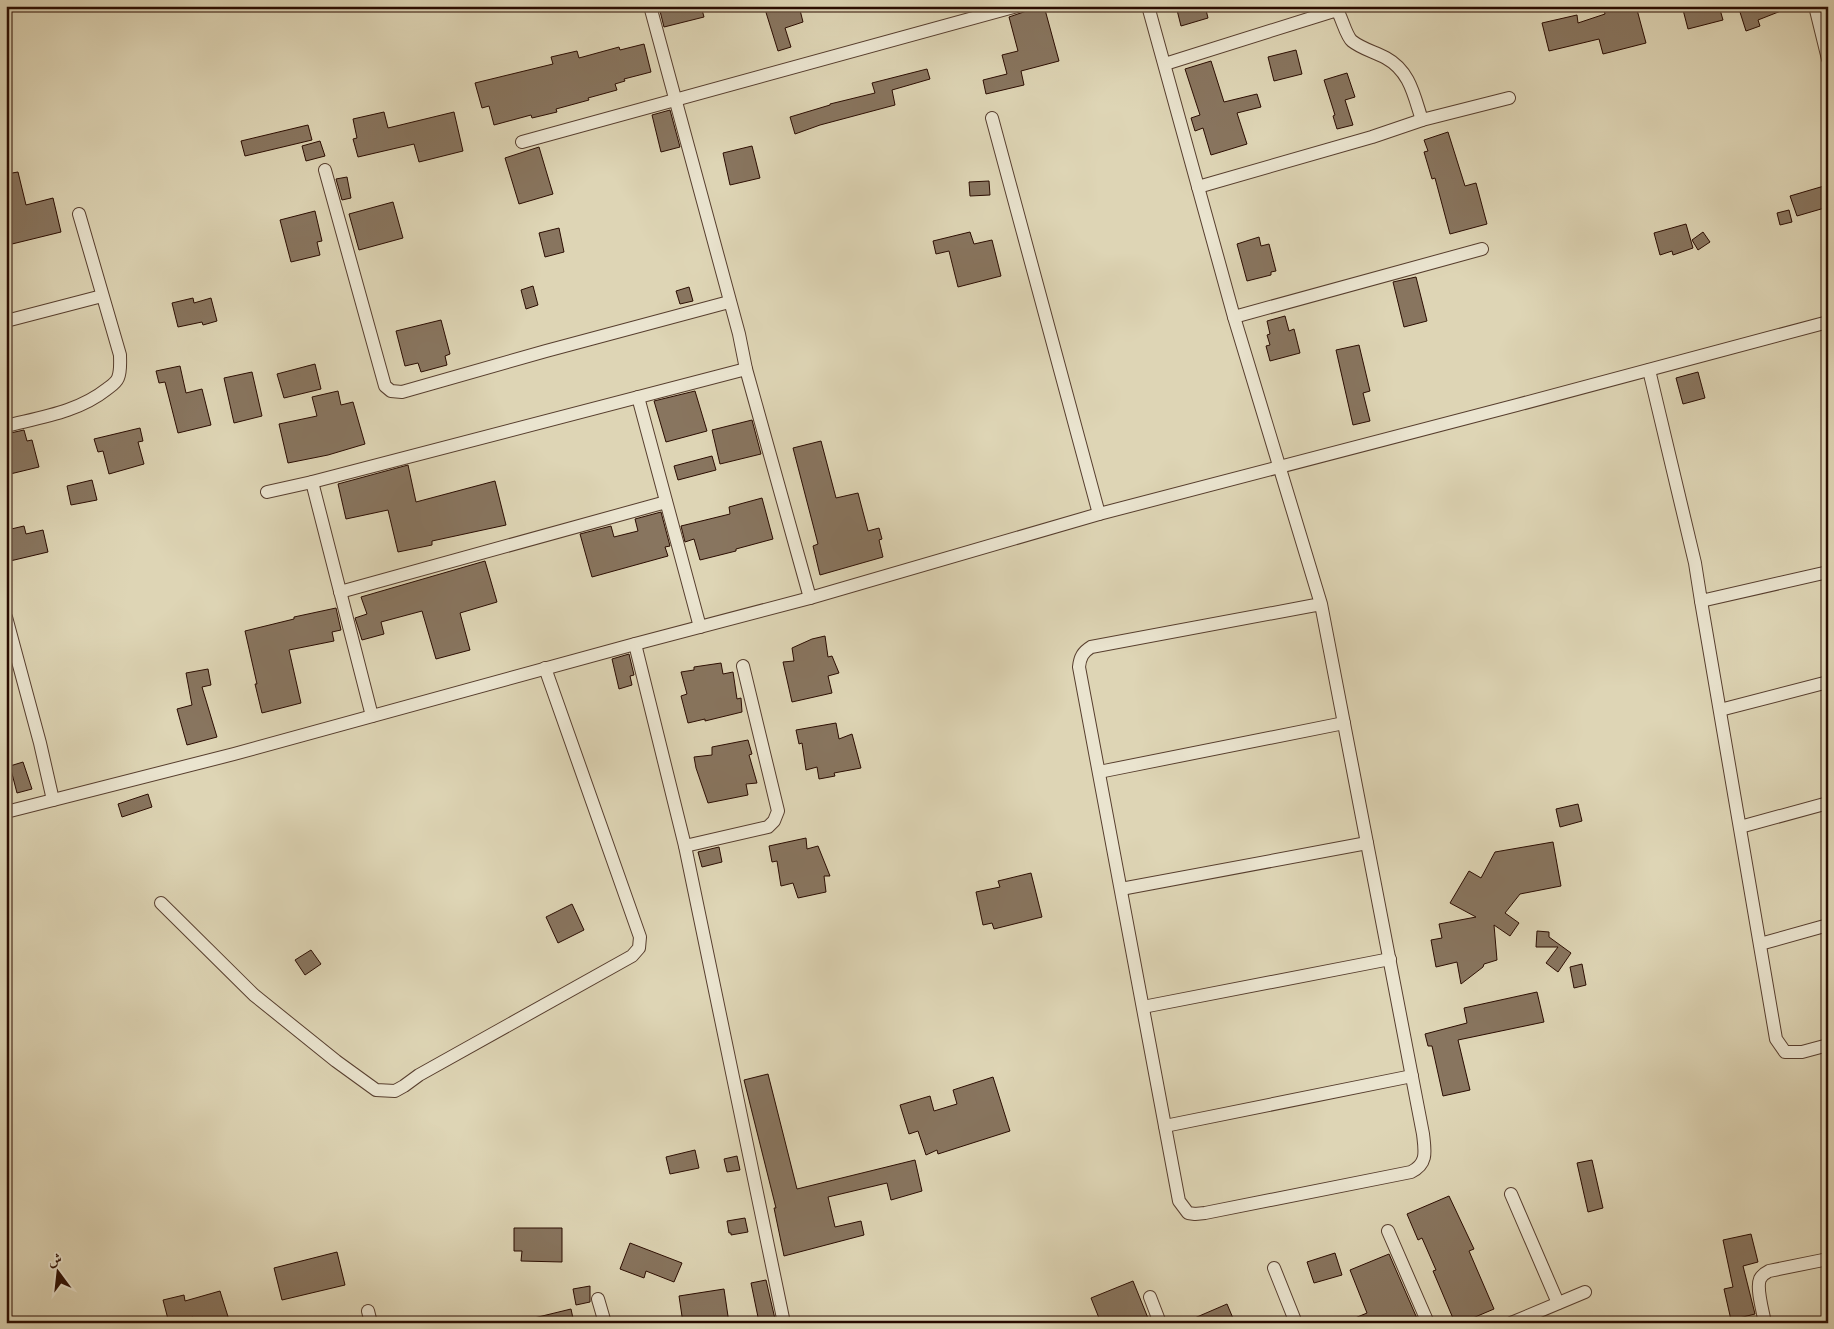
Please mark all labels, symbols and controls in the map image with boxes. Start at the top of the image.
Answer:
north arrow [32,1246,82,1296]
text: ش [46,1250,64,1270]

